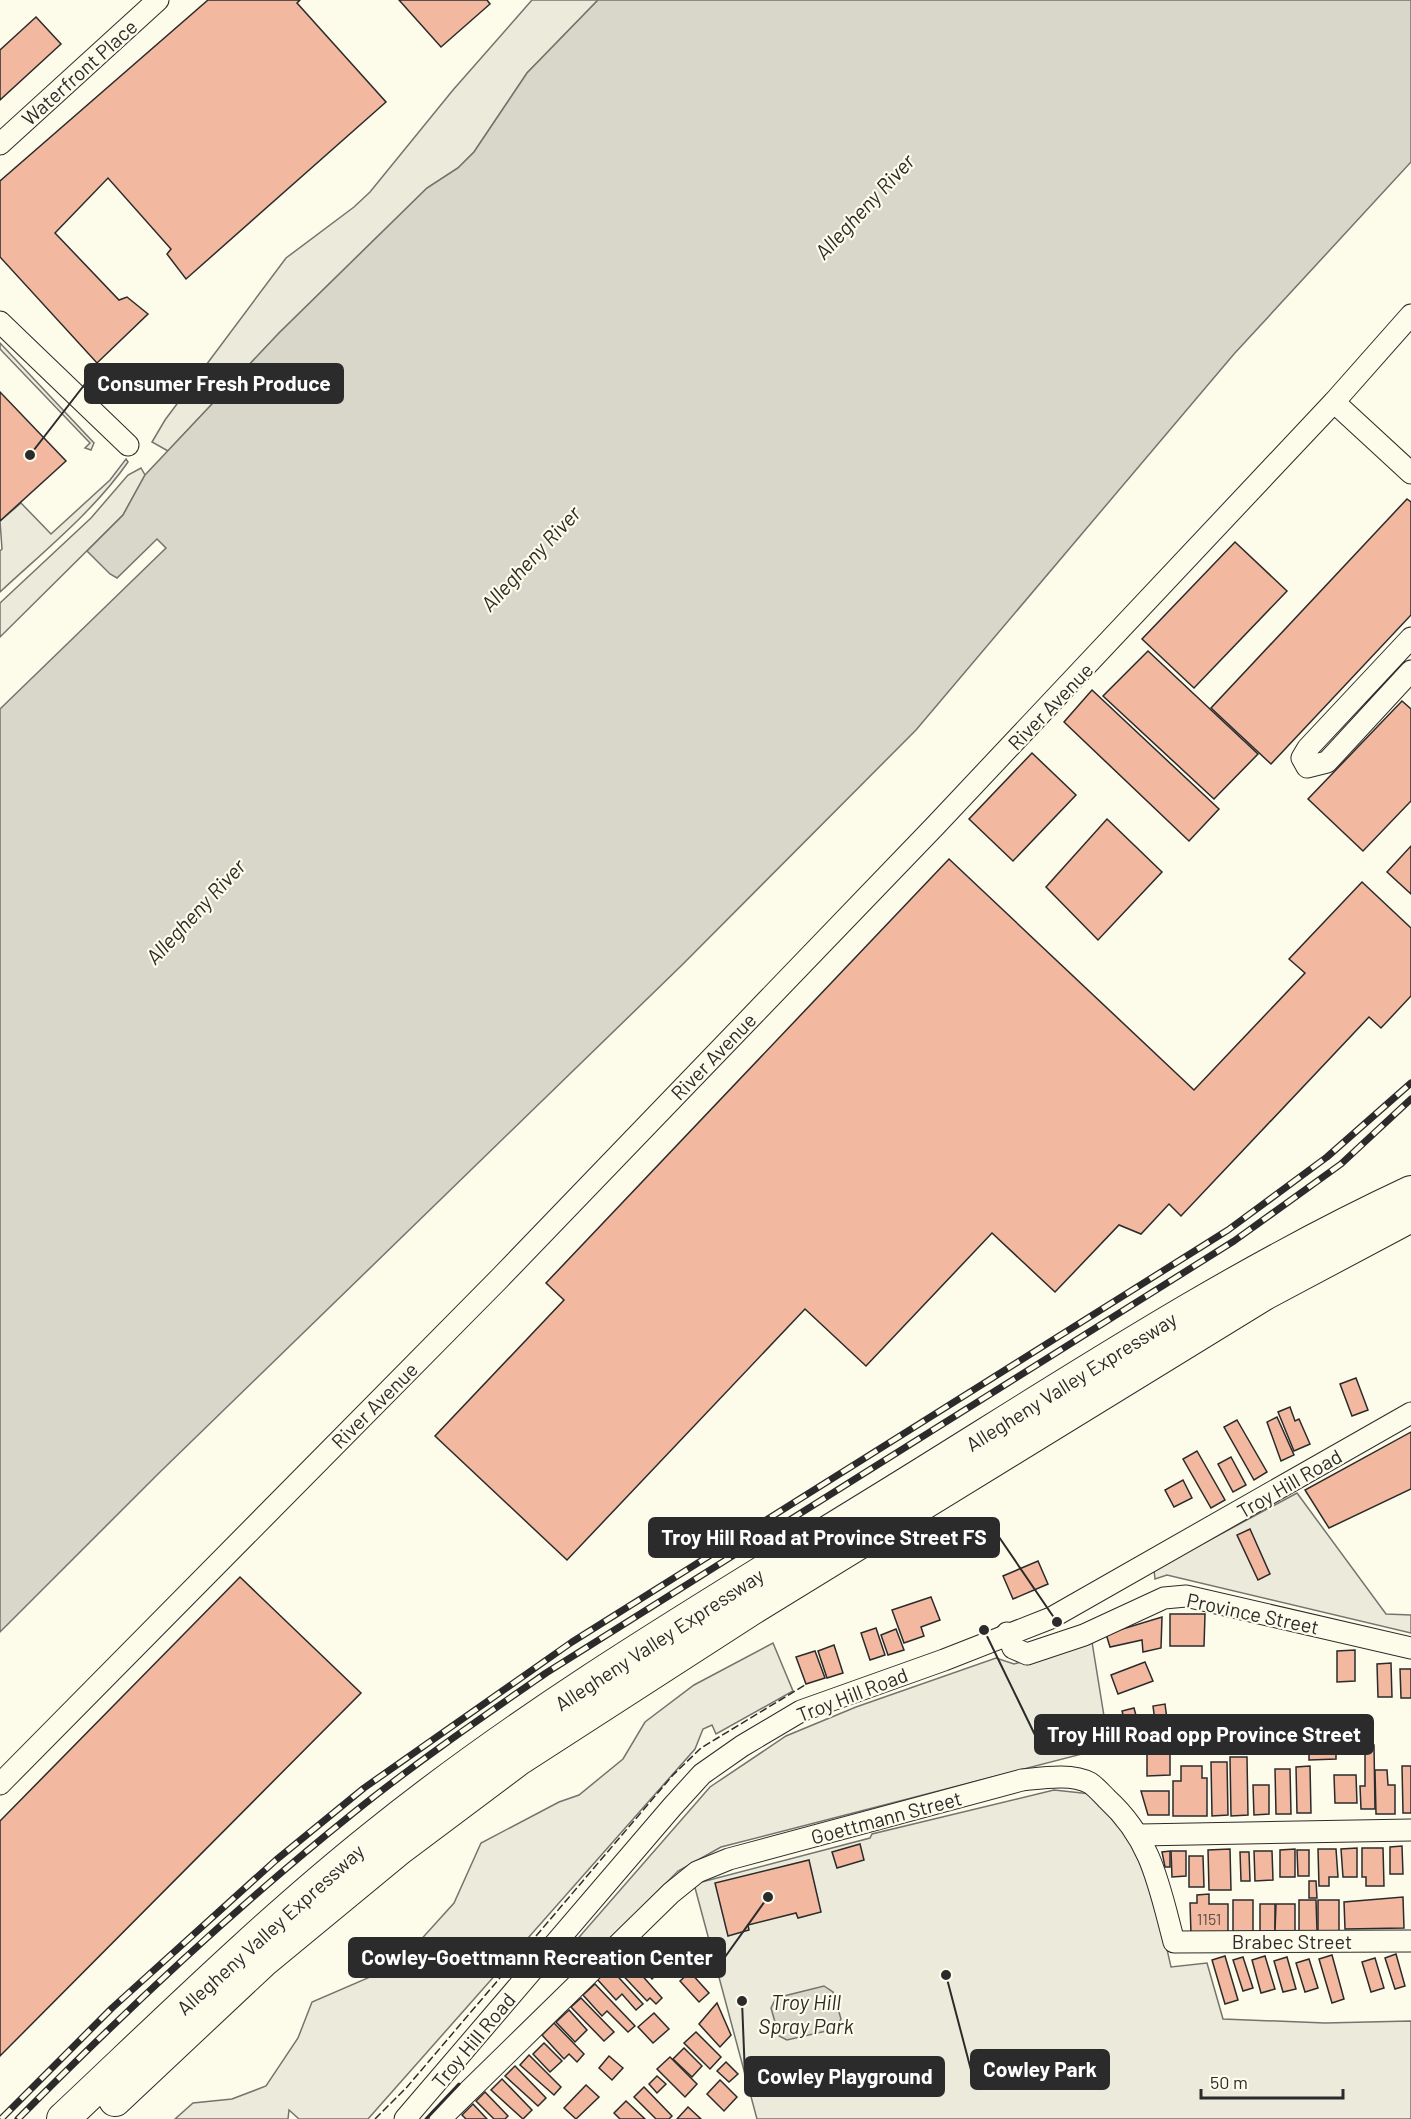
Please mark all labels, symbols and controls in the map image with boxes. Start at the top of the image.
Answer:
street label: Waterfront Place [16,14,142,130]
water label: Allegheny River [809,148,919,264]
callout: Consumer Fresh Produce [85,364,343,403]
text: Consumer Fresh Produce [97,370,331,395]
water label: Allegheny River [475,500,585,616]
street label: River Avenue [1002,657,1098,755]
water label: Allegheny River [140,853,250,969]
street label: River Avenue [665,1007,761,1105]
street label: Allegheny Valley Expressway [961,1306,1181,1456]
street label: River Avenue [326,1357,422,1453]
street label: Troy Hill Road [1232,1443,1346,1523]
callout: Troy Hill Road at Province Street FS [649,1518,999,1557]
text: Troy Hill Road at Province Street FS [661,1524,987,1549]
street label: Allegheny Valley Expressway [550,1563,768,1715]
street label: Province Street [1185,1587,1321,1639]
street label: Troy Hill Road [793,1662,911,1726]
callout: Troy Hill Road opp Province Street [1035,1715,1373,1754]
text: Troy Hill Road opp Province Street [1047,1721,1361,1746]
street label: Goettmann Street [808,1785,964,1849]
street label: Allegheny Valley Expressway [171,1838,369,2020]
house number: 1151 [1197,1909,1221,1928]
street label: Brabec Street [1232,1929,1352,1953]
callout: Cowley-Goettmann Recreation Center [349,1938,725,1977]
text: Cowley-Goettmann Recreation Center [361,1944,713,1969]
street label: Troy Hill Road [426,1988,520,2092]
water label: Troy Hill Spray Park [758,1989,855,2038]
callout: Cowley Park [971,2050,1109,2089]
text: Cowley Park [983,2056,1097,2081]
callout: Cowley Playground [745,2057,944,2096]
scale bar [1201,2062,1344,2100]
text: Cowley Playground [757,2063,933,2088]
text: 50 m [1210,2071,1248,2093]

